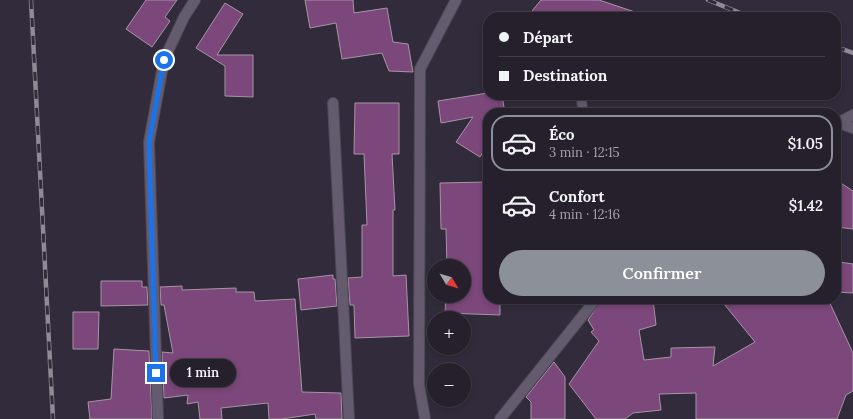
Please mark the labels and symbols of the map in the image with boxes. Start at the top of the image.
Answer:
route start [155,51,173,69]
north arrow [427,259,471,303]
callout: 1 min [170,359,236,387]
route end [147,364,165,382]

